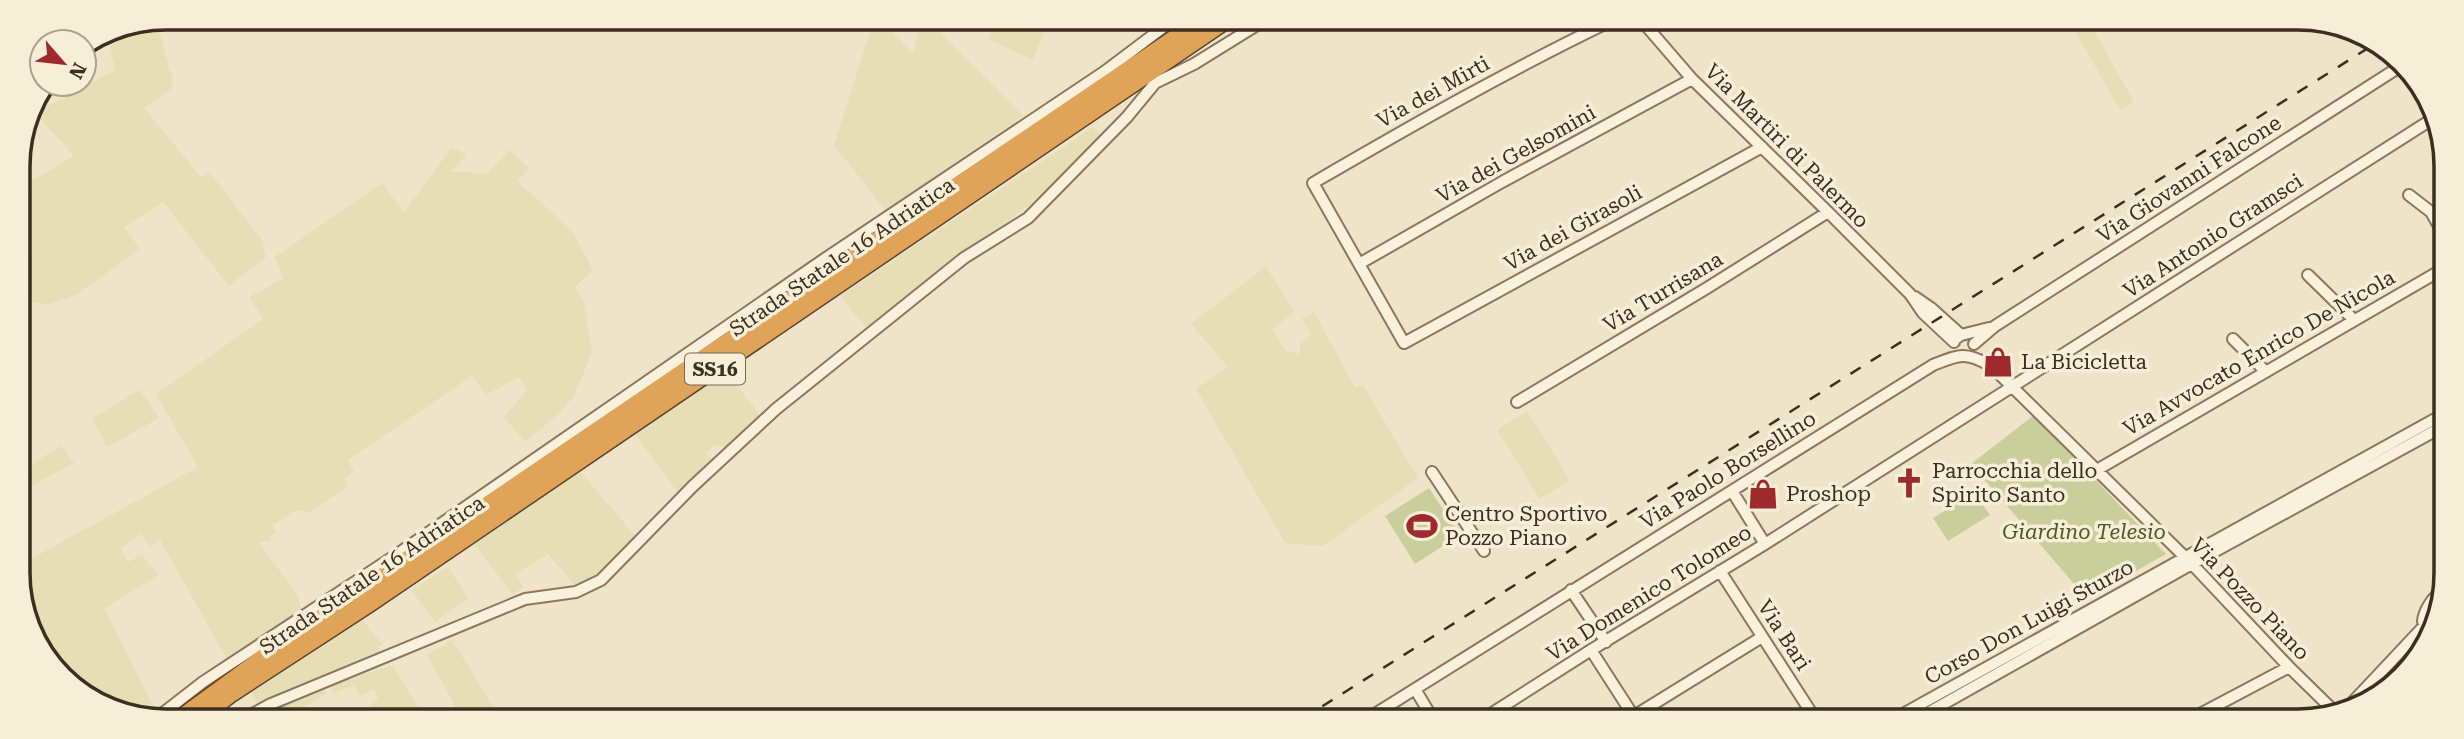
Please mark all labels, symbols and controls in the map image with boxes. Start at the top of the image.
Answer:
north arrow [28,28,98,98]
street label: Via dei Mirti [1372,51,1494,133]
text: N [64,59,91,83]
street label: Via Martiri di Palermo [1700,59,1874,233]
street label: Via dei Gelsomini [1432,100,1600,208]
street label: Via Giovanni Falcone [2092,110,2286,248]
street label: Via Antonio Gramsci [2119,169,2307,303]
street label: Strada Statale 16 Adriatica [725,172,959,341]
street label: Via dei Girasoli [1500,180,1646,276]
street label: Via Turrisana [1599,247,1728,337]
street label: Via Avvocato Enrico De Nicola [2119,265,2400,441]
shop icon: La Bicicletta [1981,345,2015,379]
place label: La Bicicletta [2021,350,2148,374]
road number: SS16 [685,354,745,384]
street label: Via Paolo Borsellino [1636,406,1820,534]
place label: Parrocchia dello Spirito Santo [1932,459,2097,507]
church icon: Parrocchia dello Spirito Santo [1892,466,1926,500]
shop icon: Proshop [1746,477,1780,511]
place label: Proshop [1786,482,1871,506]
street label: Strada Statale 16 Adriatica [255,490,489,659]
place label: Centro Sportivo Pozzo Piano [1445,502,1608,550]
sports icon: Centro Sportivo Pozzo Piano [1405,509,1439,543]
street label: Via Domenico Tolomeo [1542,520,1756,666]
park label: Giardino Telesio [2002,520,2166,544]
street label: Via Pozzo Piano [2186,533,2314,665]
street label: Corso Don Luigi Sturzo [1920,555,2138,689]
street label: Via Bari [1752,595,1816,675]

